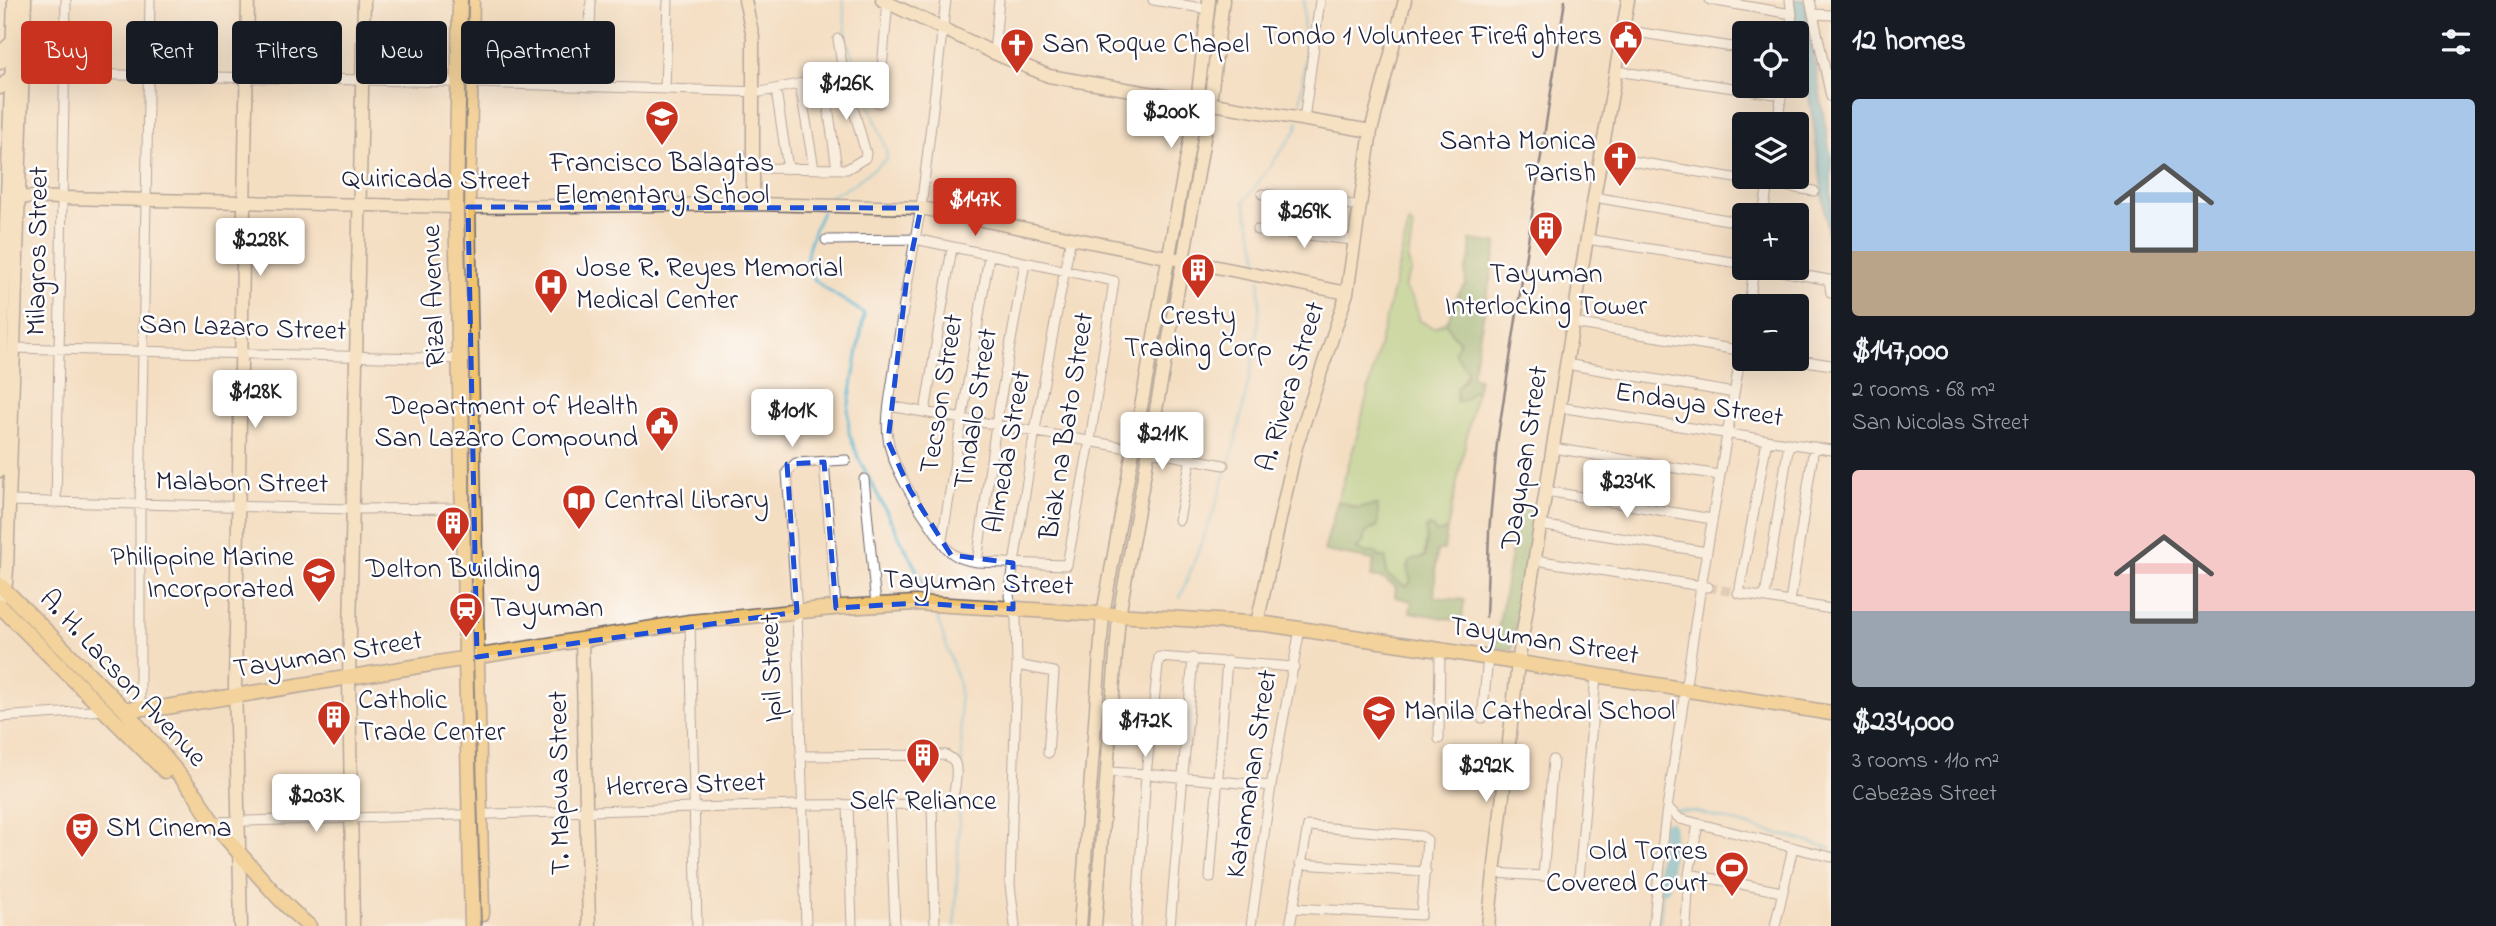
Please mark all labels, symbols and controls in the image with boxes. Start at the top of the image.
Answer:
place label: Tondo 1 Volunteer Firefighters [1262,17,1602,58]
public building icon: Tondo 1 Volunteer Firefighters [1607,18,1645,67]
text: 12 homes [1852,20,1966,64]
chip: Buy [21,21,112,84]
chip: Rent [126,21,218,84]
chip: Filters [232,21,342,84]
chip: New [356,21,447,84]
chip: Apartment [461,21,615,84]
map controls [1732,21,1809,371]
button: locate [1732,21,1809,98]
icon: filters [2437,23,2475,61]
place label: San Roque Chapel [1042,25,1249,66]
church icon: San Roque Chapel [998,26,1036,75]
pin: $126K [797,62,895,122]
text: $126K [819,68,873,101]
pin: $200K [1122,90,1220,150]
text: $200K [1143,96,1199,129]
school or university icon: Francisco Balagtas Elementary School [643,98,681,147]
button: layers [1732,112,1809,189]
place label: Santa Monica Parish [1440,122,1596,195]
church icon: Santa Monica Parish [1601,139,1639,188]
place label: Francisco Balagtas Elementary School [549,144,774,217]
icon: home [2101,145,2227,271]
street label: Quiricada Street [341,159,531,203]
street label: Milagros Street [17,166,61,336]
pin: $147K [926,178,1024,238]
text: $147K [949,184,1001,217]
pin: $269K [1255,190,1353,250]
text: $269K [1277,196,1331,229]
button: + [1732,203,1809,280]
building icon: Tayuman Interlocking Tower [1527,209,1565,258]
pin: $228K [211,218,309,278]
street label: Rizal Avenue [412,223,458,368]
text: $228K [232,224,288,257]
place label: Jose R. Reyes Memorial Medical Center [576,249,843,322]
building icon: Cresty Trading Corp [1179,251,1217,300]
place label: Tayuman Interlocking Tower [1445,255,1648,328]
hospital icon: Jose R. Reyes Memorial Medical Center [532,266,570,315]
button: − [1732,294,1809,371]
place label: Cresty Trading Corp [1124,297,1272,370]
street label: A. Rivera Street [1247,297,1337,477]
street label: San Lazaro Street [139,305,347,353]
street label: Biak na Bato Street [1030,309,1106,544]
street label: Tecson Street [910,311,976,477]
street label: Tindalo Street [944,326,1010,492]
text: $147,000 [1852,330,1948,374]
street label: Dagupan Street [1491,363,1561,554]
street label: Almeda Street [975,367,1043,537]
pin: $128K [206,370,304,430]
street label: Endaya Street [1612,372,1786,440]
text: 2 rooms · 68 m² [1852,374,1995,407]
text: $128K [229,376,281,409]
place label: Department of Health San Lazaro Compound [375,387,638,460]
pin: $101K [743,390,841,449]
text: $101K [767,395,817,428]
public building icon: Department of Health San Lazaro Compound [643,404,681,453]
text: San Nicolas Street [1852,407,2029,440]
pin: $211K [1113,412,1211,472]
text: $211K [1136,418,1188,451]
pin: $234K [1578,461,1676,520]
street label: Malabon Street [155,462,329,506]
text: $234K [1599,466,1655,499]
place label: Central Library [604,481,769,522]
library icon: Central Library [560,482,598,531]
building icon: Delton Building [434,504,472,553]
icon: home [2101,516,2227,642]
place label: Philippine Marine Incorporated [110,538,294,611]
place label: Delton Building [365,550,540,591]
school or university icon: Philippine Marine Incorporated [300,555,338,604]
street label: Tayuman Street [882,560,1074,608]
street label: A. H. Lacson Avenue [29,581,216,777]
place label: Tayuman [490,589,603,630]
station icon: Tayuman [447,590,485,639]
street label: Tayuman Street [1447,607,1641,677]
street label: Ipil Street [751,613,795,723]
street label: Tayuman Street [231,621,425,691]
street label: Katamanan Street [1216,667,1290,881]
place label: Catholic Trade Center [358,681,506,754]
street label: T. Mapua Street [539,690,583,876]
place label: Manila Cathedral School [1404,692,1675,733]
school or university icon: Manila Cathedral School [1360,693,1398,742]
building icon: Catholic Trade Center [315,698,353,747]
pin: $172K [1096,700,1194,759]
text: $234,000 [1852,701,1954,745]
text: $172K [1118,705,1172,738]
building icon: Self Reliance [904,736,942,785]
pin: $292K [1437,744,1535,804]
text: 3 rooms · 110 m² [1852,745,1999,778]
text: $292K [1459,750,1513,783]
street label: Herrera Street [605,763,767,809]
pin: $203K [267,774,365,834]
text: Cabezas Street [1852,778,1997,811]
text: $203K [288,780,344,813]
place label: Self Reliance [850,782,997,823]
place label: SM Cinema [106,809,232,850]
theatre icon: SM Cinema [63,810,101,859]
place label: Old Torres Covered Court [1546,832,1708,905]
sports icon: Old Torres Covered Court [1713,849,1751,898]

